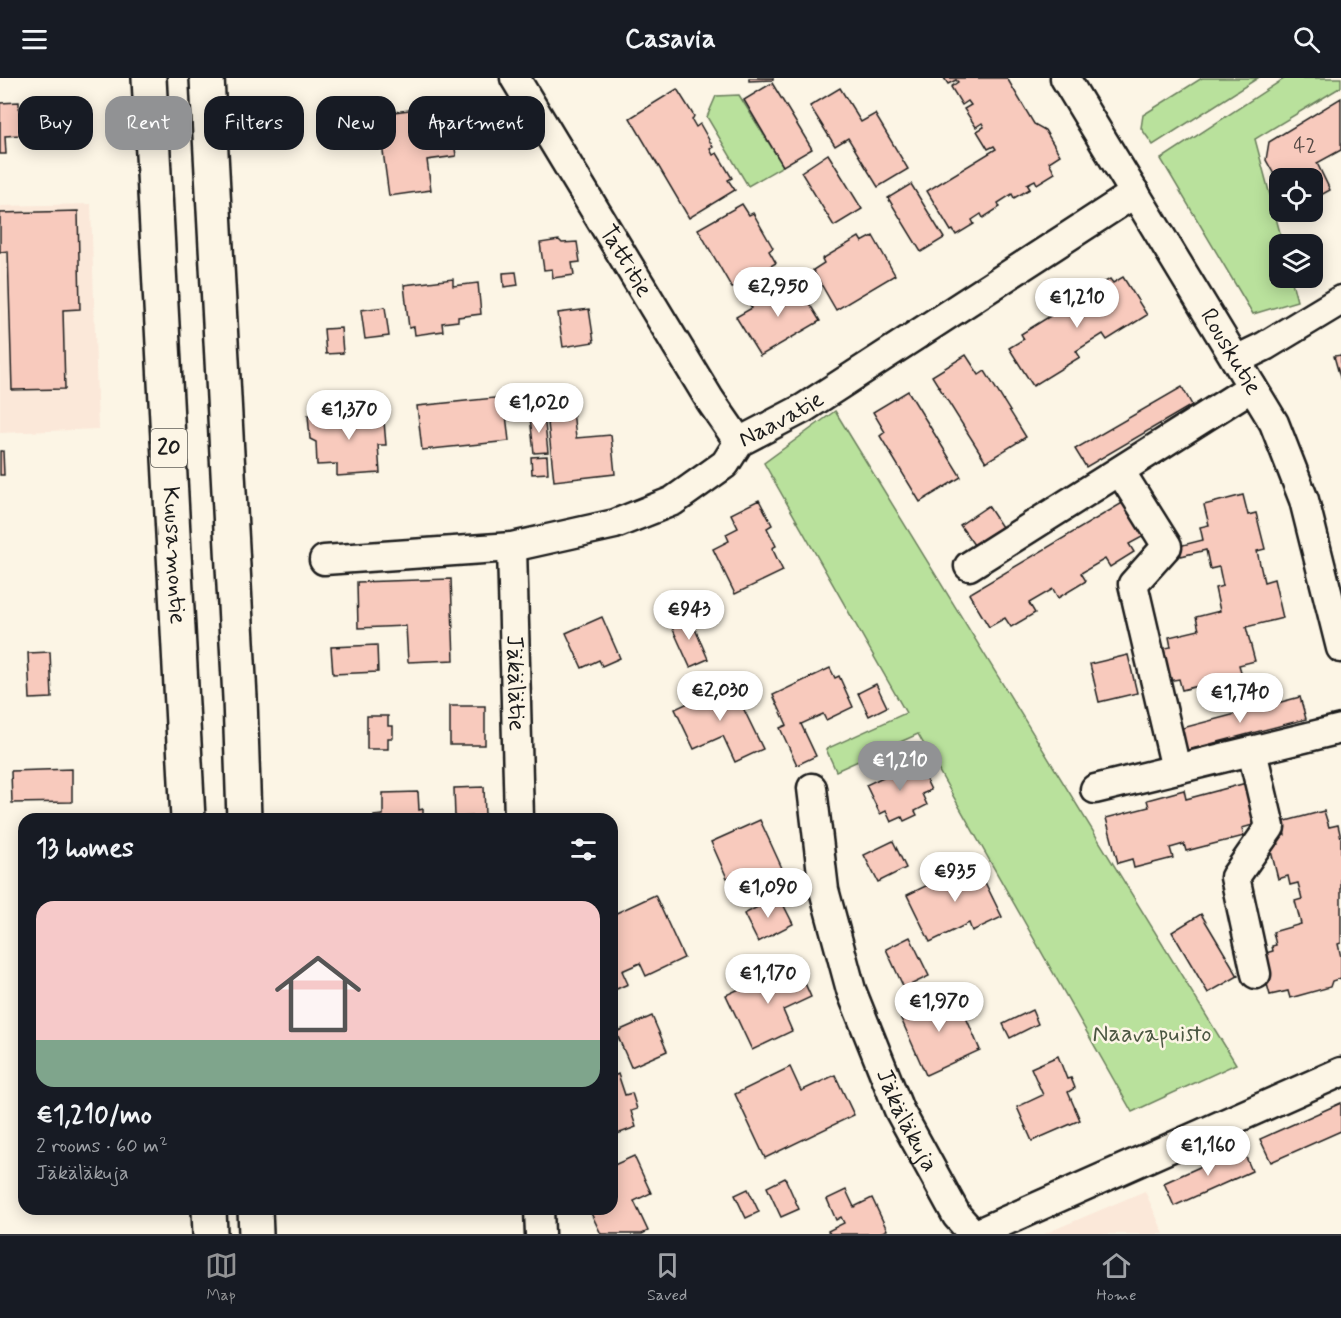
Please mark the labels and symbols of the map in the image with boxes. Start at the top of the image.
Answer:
house number: 42 [1293,132,1317,160]
street label: Tattitie [592,219,660,303]
pin: €2,950 [729,267,827,318]
pin: €1,210 [1028,278,1126,329]
street label: Rouskutie [1193,303,1269,401]
pin: €1,020 [490,383,588,434]
street label: Naavatie [733,384,830,455]
pin: €1,370 [300,390,398,441]
road number: 20 [151,429,187,467]
street label: Kuusamontie [155,486,193,625]
pin: €943 [653,590,725,641]
street label: Jäkälätie [499,634,532,732]
pin: €2,030 [671,671,769,722]
pin: €1,740 [1191,673,1289,724]
pin: €1,210 [851,741,949,792]
pin: €935 [919,852,991,903]
pin: €1,090 [719,868,817,919]
pin: €1,170 [719,954,817,1005]
pin: €1,970 [890,982,988,1033]
park label: Naavapuisto [1093,1019,1211,1050]
street label: Jäkäläkuja [869,1064,945,1177]
pin: €1,160 [1159,1126,1257,1177]

